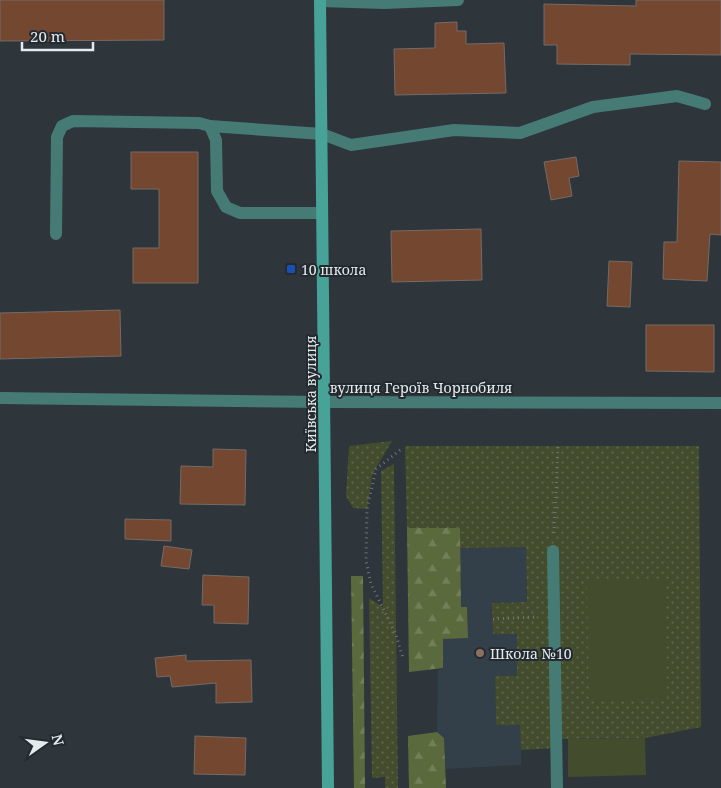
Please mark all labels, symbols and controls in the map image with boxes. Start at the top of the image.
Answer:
scale bar [22,20,94,52]
text: 20 m [30,26,65,46]
place label: 10 школа [301,260,366,279]
marker: 10 школа [285,263,297,275]
street label: Київська вулиця [301,335,320,453]
street label: вулиця Героїв Чорнобиля [330,378,512,397]
place label: Школа №10 [490,644,572,663]
marker: Школа №10 [474,647,486,659]
north arrow [20,718,70,768]
text: N [48,732,69,747]

